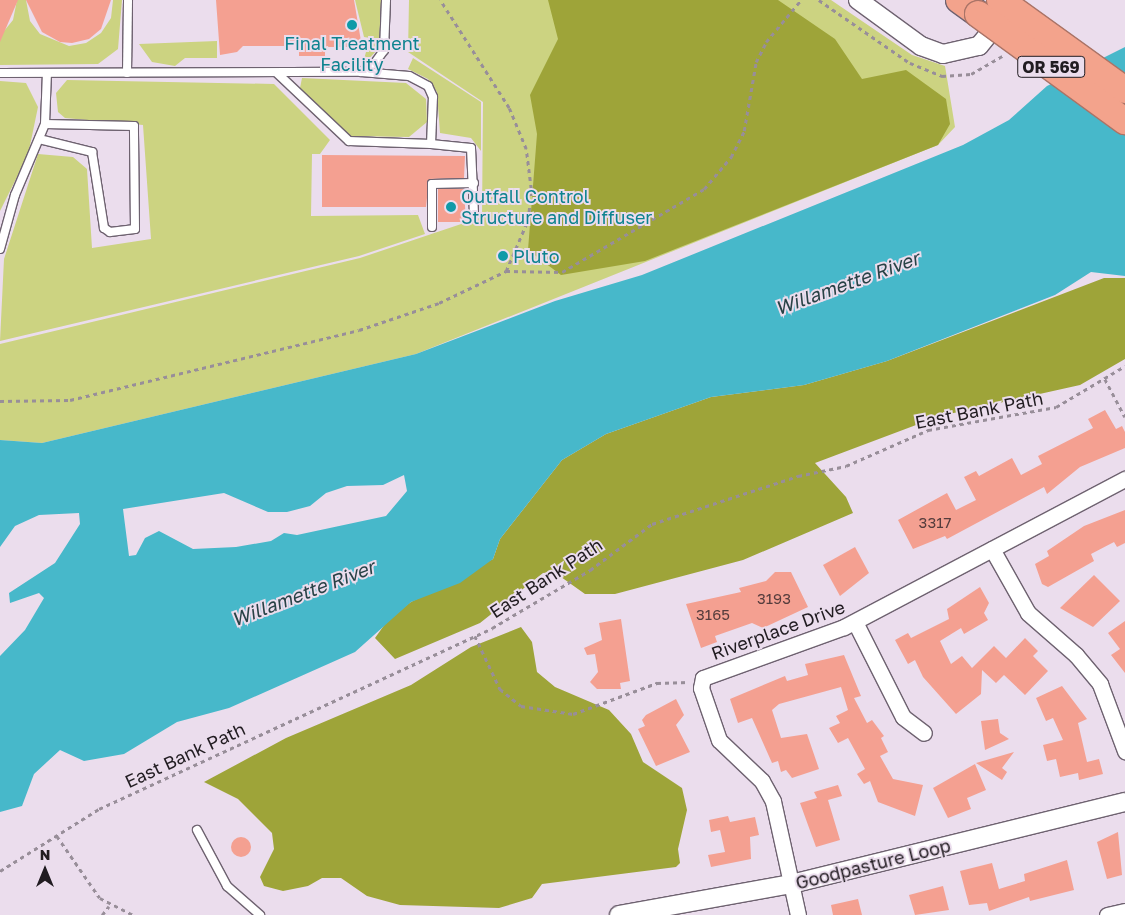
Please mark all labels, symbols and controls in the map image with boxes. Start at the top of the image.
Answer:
marker: Final Treatment Facility [346,19,358,31]
place label: Final Treatment Facility [284,33,420,76]
road number: OR 569 [1016,54,1086,80]
place label: Outfall Control Structure and Diffuser [461,186,652,228]
marker: Outfall Control Structure and Diffuser [445,201,457,213]
place label: Pluto [513,245,559,267]
water label: Willamette River [772,246,922,320]
marker: Pluto [497,250,509,262]
street label: East Bank Path [913,387,1045,433]
house number: 3317 [919,514,951,532]
street label: East Bank Path [486,534,606,622]
water label: Willamette River [228,555,378,631]
house number: 3193 [757,590,791,608]
street label: Riverplace Drive [708,596,848,664]
house number: 3165 [696,606,730,624]
street label: East Bank Path [122,718,248,792]
street label: Goodpasture Loop [793,834,953,894]
north arrow [20,845,70,895]
text: N [40,846,50,863]

